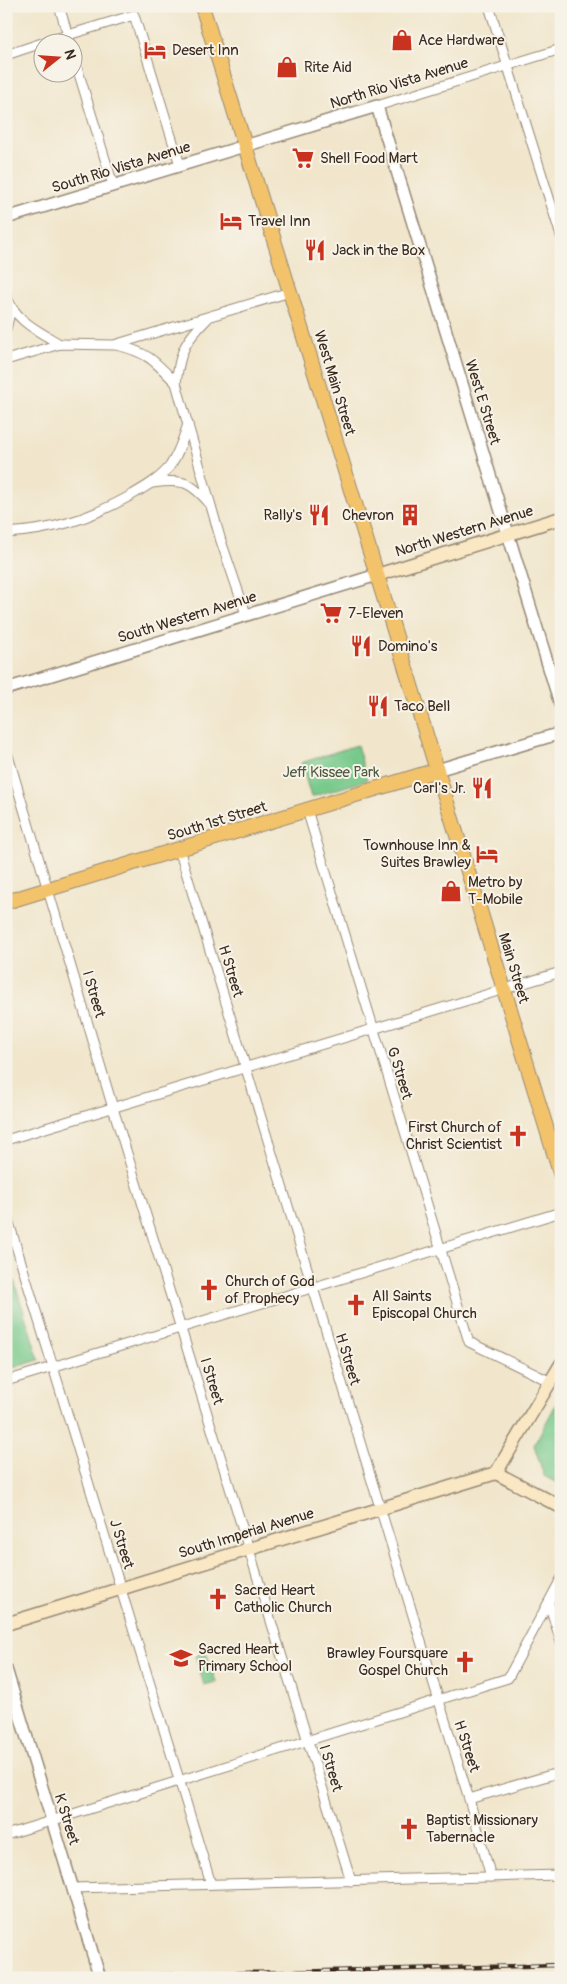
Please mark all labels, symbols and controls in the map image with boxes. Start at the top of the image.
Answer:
shop icon: Ace Hardware [389,27,415,53]
place label: Ace Hardware [418,31,505,50]
north arrow [32,32,82,82]
hotel icon: Desert Inn [142,37,168,63]
place label: Desert Inn [172,41,239,60]
text: N [60,47,79,61]
street label: North Rio Vista Avenue [328,53,471,114]
shop icon: Rite Aid [274,54,300,80]
place label: Rite Aid [304,58,352,77]
street label: South Rio Vista Avenue [49,137,193,198]
supermarket icon: Shell Food Mart [290,145,316,171]
place label: Shell Food Mart [320,149,419,168]
hotel icon: Travel Inn [218,208,244,234]
place label: Travel Inn [248,212,310,231]
restaurant icon: Jack in the Box [302,237,328,263]
place label: Jack in the Box [332,241,425,260]
street label: West Main Street [310,328,360,439]
street label: West E Street [461,357,505,448]
street label: North Western Avenue [393,501,536,562]
restaurant icon: Rally's [306,502,332,528]
building icon: Chevron [397,502,423,528]
place label: Rally's [263,506,302,525]
place label: Chevron [342,506,394,525]
street label: South Western Avenue [115,587,259,648]
supermarket icon: 7-Eleven [318,600,344,626]
place label: 7-Eleven [348,604,403,623]
restaurant icon: Domino's [348,633,374,659]
place label: Domino's [378,637,438,656]
restaurant icon: Taco Bell [365,693,391,719]
place label: Taco Bell [394,697,450,716]
park label: Jeff Kissee Park [282,763,380,782]
restaurant icon: Carl's Jr. [469,775,495,801]
place label: Carl's Jr. [413,779,466,798]
street label: South 1st Street [165,797,270,846]
place label: Townhouse Inn & Suites Brawley [363,836,472,872]
hotel icon: Townhouse Inn & Suites Brawley [474,841,500,867]
place label: Metro by T-Mobile [468,873,523,909]
shop icon: Metro by T-Mobile [438,878,464,904]
street label: Main Street [494,931,534,1007]
street label: H Street [214,943,248,1000]
street label: I Street [78,968,110,1021]
street label: G Street [383,1045,417,1103]
place label: First Church of Christ Scientist [406,1118,503,1154]
church icon: First Church of Christ Scientist [505,1123,531,1149]
place label: Church of God of Prophecy [225,1272,315,1308]
church icon: Church of God of Prophecy [196,1277,222,1303]
place label: All Saints Episcopal Church [372,1287,477,1323]
church icon: All Saints Episcopal Church [343,1292,369,1318]
street label: H Street [331,1331,365,1388]
street label: I Street [195,1355,228,1408]
street label: South Imperial Avenue [176,1504,317,1563]
street label: J Street [105,1517,138,1572]
place label: Sacred Heart Catholic Church [234,1581,332,1617]
church icon: Sacred Heart Catholic Church [205,1586,231,1612]
place label: Sacred Heart Primary School [198,1640,292,1676]
place label: Brawley Foursquare Gospel Church [326,1644,449,1680]
school or university icon: Sacred Heart Primary School [168,1645,194,1671]
church icon: Brawley Foursquare Gospel Church [452,1649,478,1675]
street label: H Street [449,1718,484,1775]
street label: I Street [314,1742,347,1795]
street label: K Street [50,1791,84,1848]
place label: Baptist Missionary Tabernacle [426,1811,539,1847]
church icon: Baptist Missionary Tabernacle [396,1816,422,1842]

